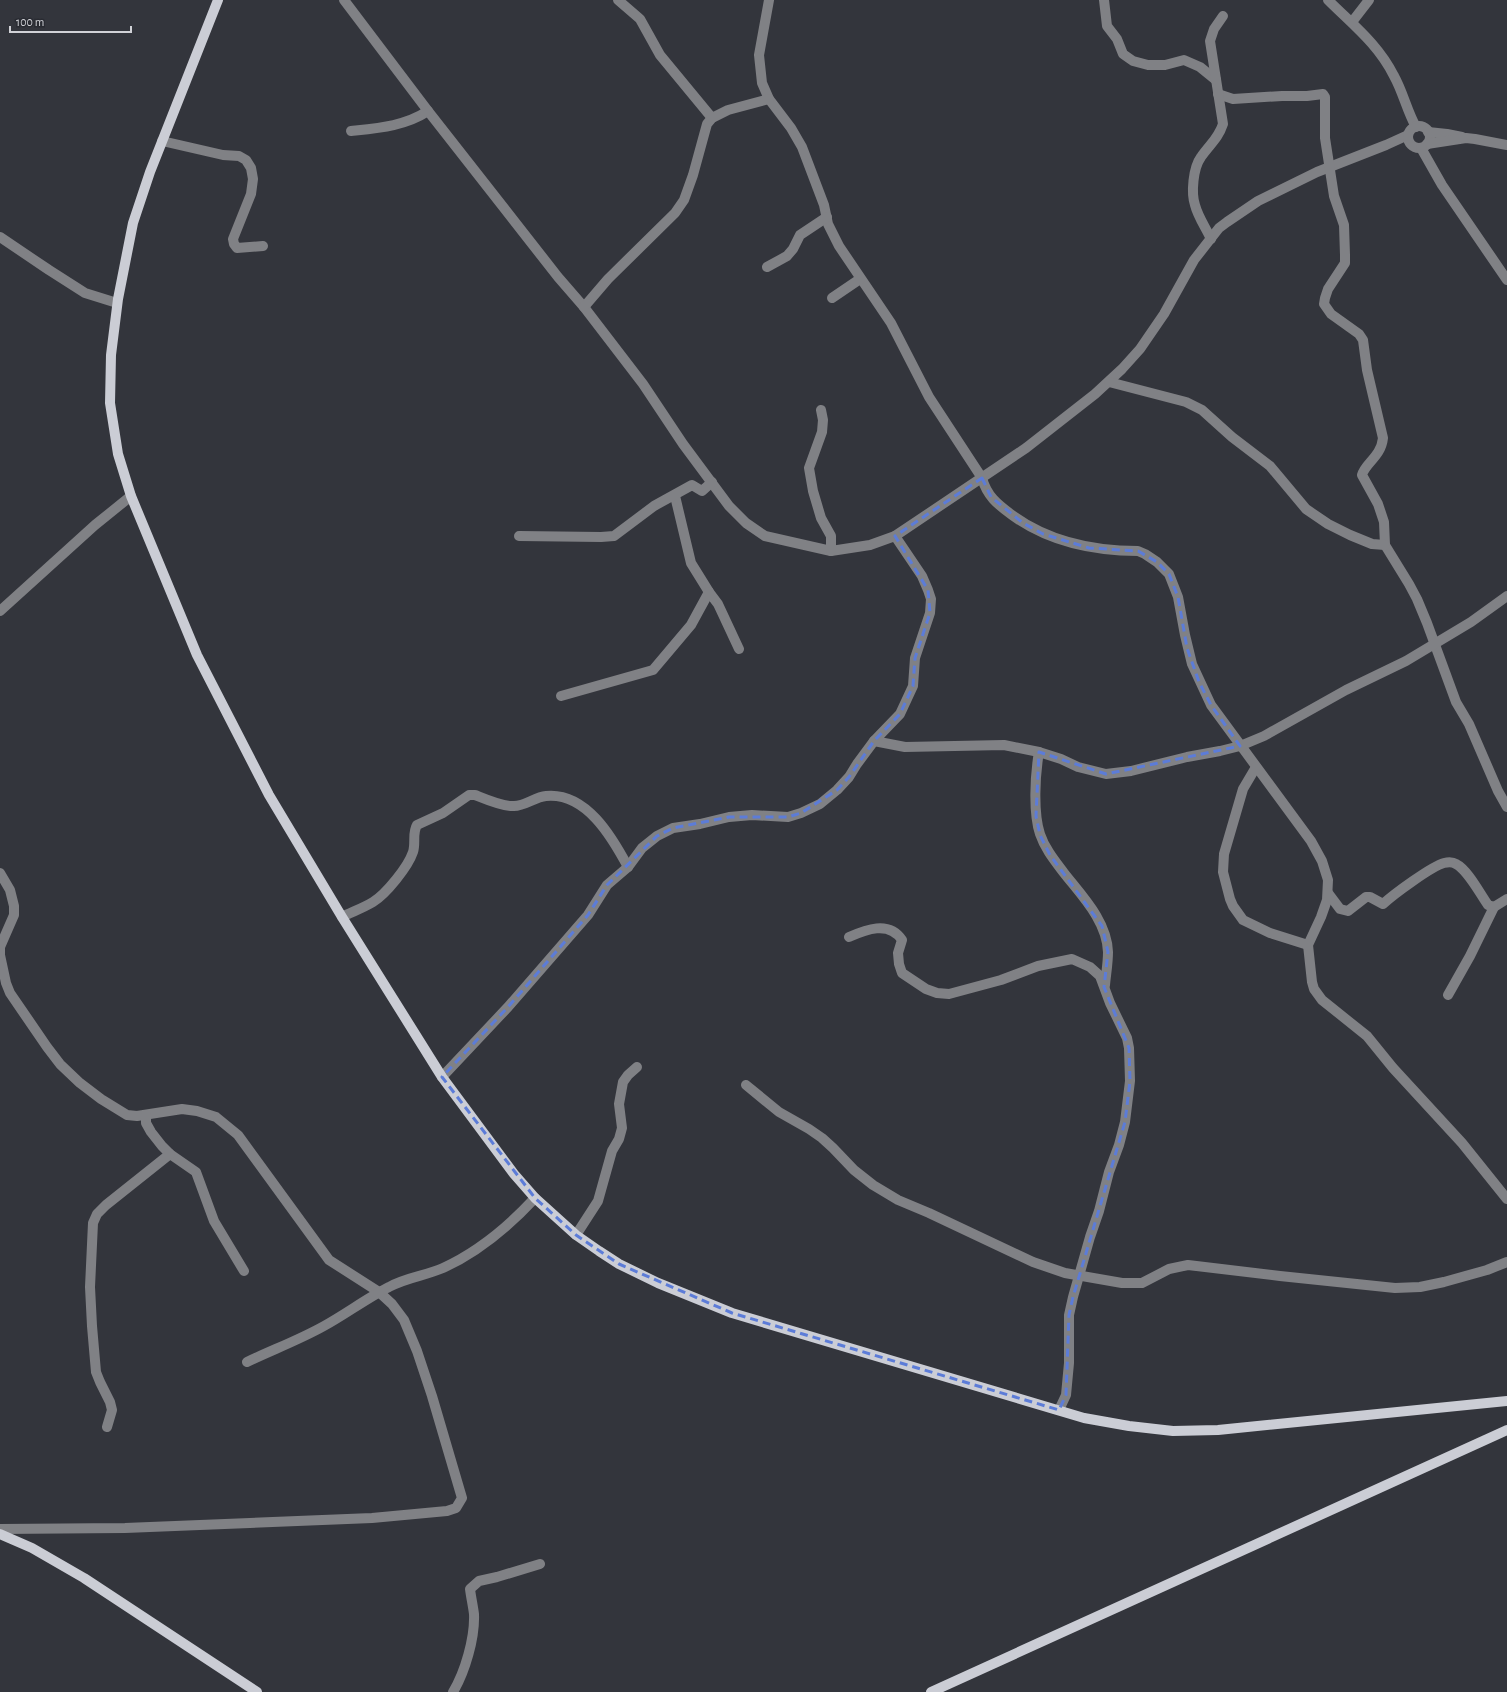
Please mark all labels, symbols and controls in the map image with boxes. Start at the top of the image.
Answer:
scale bar [10,8,131,34]
text: 100 m [16,16,44,28]

